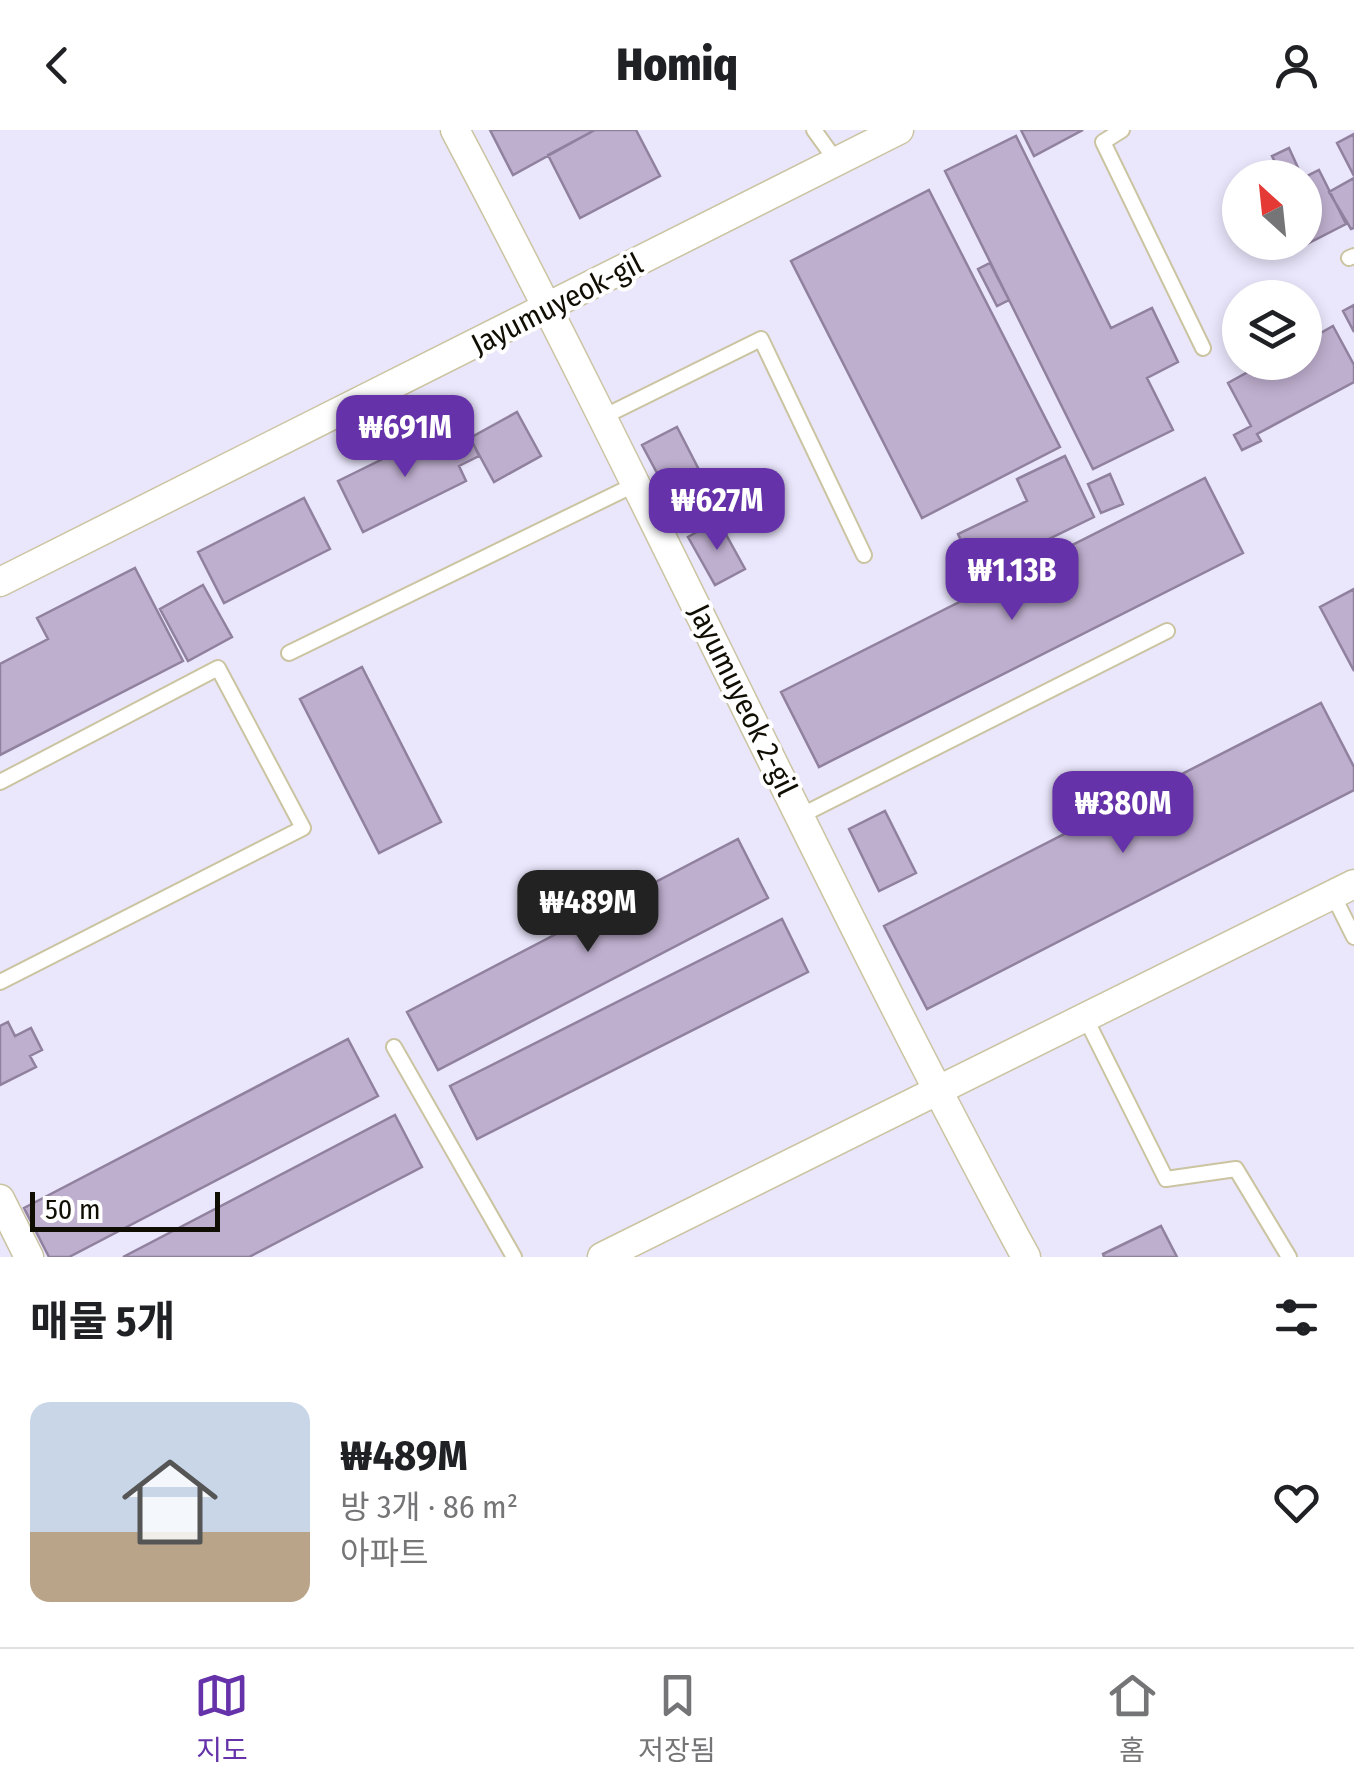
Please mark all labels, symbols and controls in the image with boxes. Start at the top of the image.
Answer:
icon: back [30,38,85,93]
text: Homiq [616,38,738,92]
icon: person [1269,38,1324,93]
north arrow [1222,160,1322,260]
map controls [1222,160,1322,380]
street label: Jayumuyeok-gil [465,245,649,363]
button: layers [1222,280,1322,380]
pin: ₩691M [335,395,475,480]
text: ₩691M [358,408,452,446]
pin: ₩627M [647,468,787,553]
text: ₩627M [671,481,763,519]
pin: ₩1.13B [931,538,1093,623]
text: ₩1.13B [968,551,1056,589]
street label: Jayumuyeok 2-gil [681,598,805,802]
pin: ₩380M [1053,771,1193,856]
text: ₩380M [1074,784,1172,822]
pin: ₩489M [518,870,658,955]
text: ₩489M [539,883,637,921]
scale bar [30,1187,220,1232]
text: 50 m [45,1193,101,1226]
icon: filters [1269,1290,1324,1345]
text: 매물 5개 [30,1297,175,1347]
text: ₩489M [340,1431,468,1481]
icon: home [110,1442,230,1562]
icon: heart [1269,1475,1324,1530]
text: 방 3개 · 86 m² [340,1488,518,1526]
text: 아파트 [340,1534,428,1572]
tab: 지도 [194,1668,249,1768]
tab: 저장됨 [638,1668,716,1768]
tab: 홈 [1105,1668,1160,1768]

